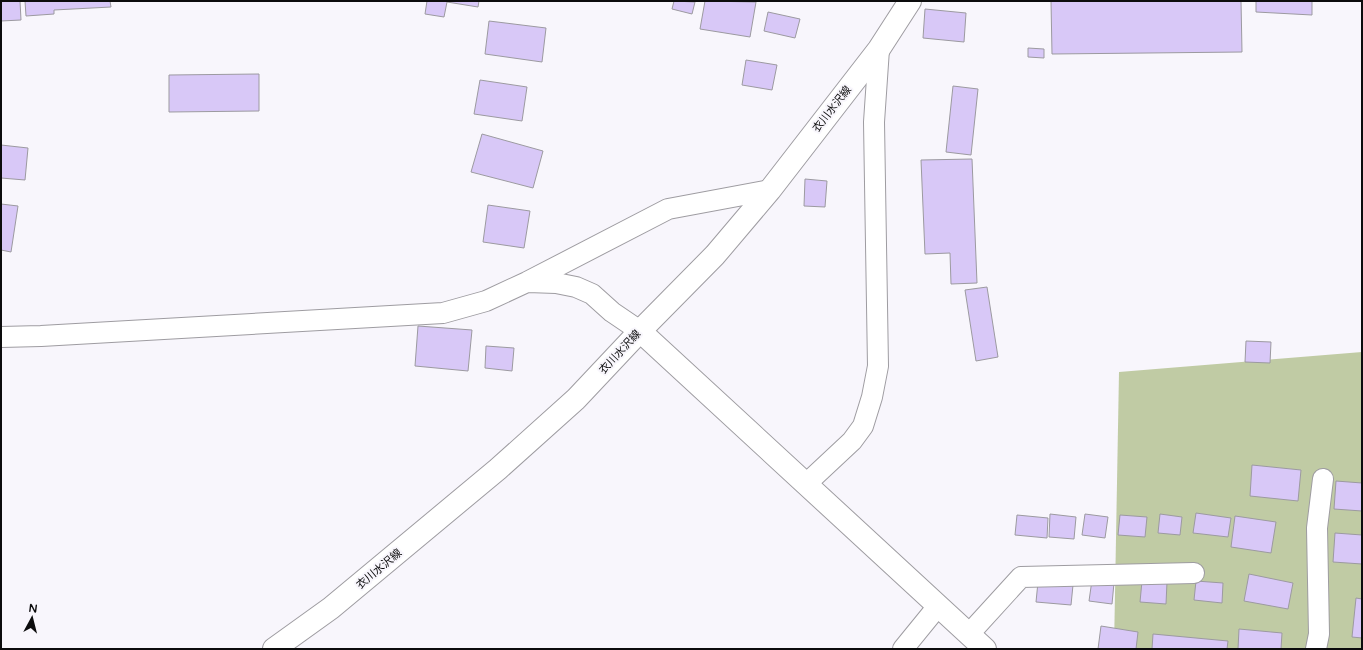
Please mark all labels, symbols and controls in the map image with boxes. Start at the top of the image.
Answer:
street label: 衣川水沢線 [810,83,854,135]
street label: 衣川水沢線 [596,327,644,377]
street label: 衣川水沢線 [354,546,404,592]
north arrow [12,598,52,638]
text: N [28,602,38,616]

